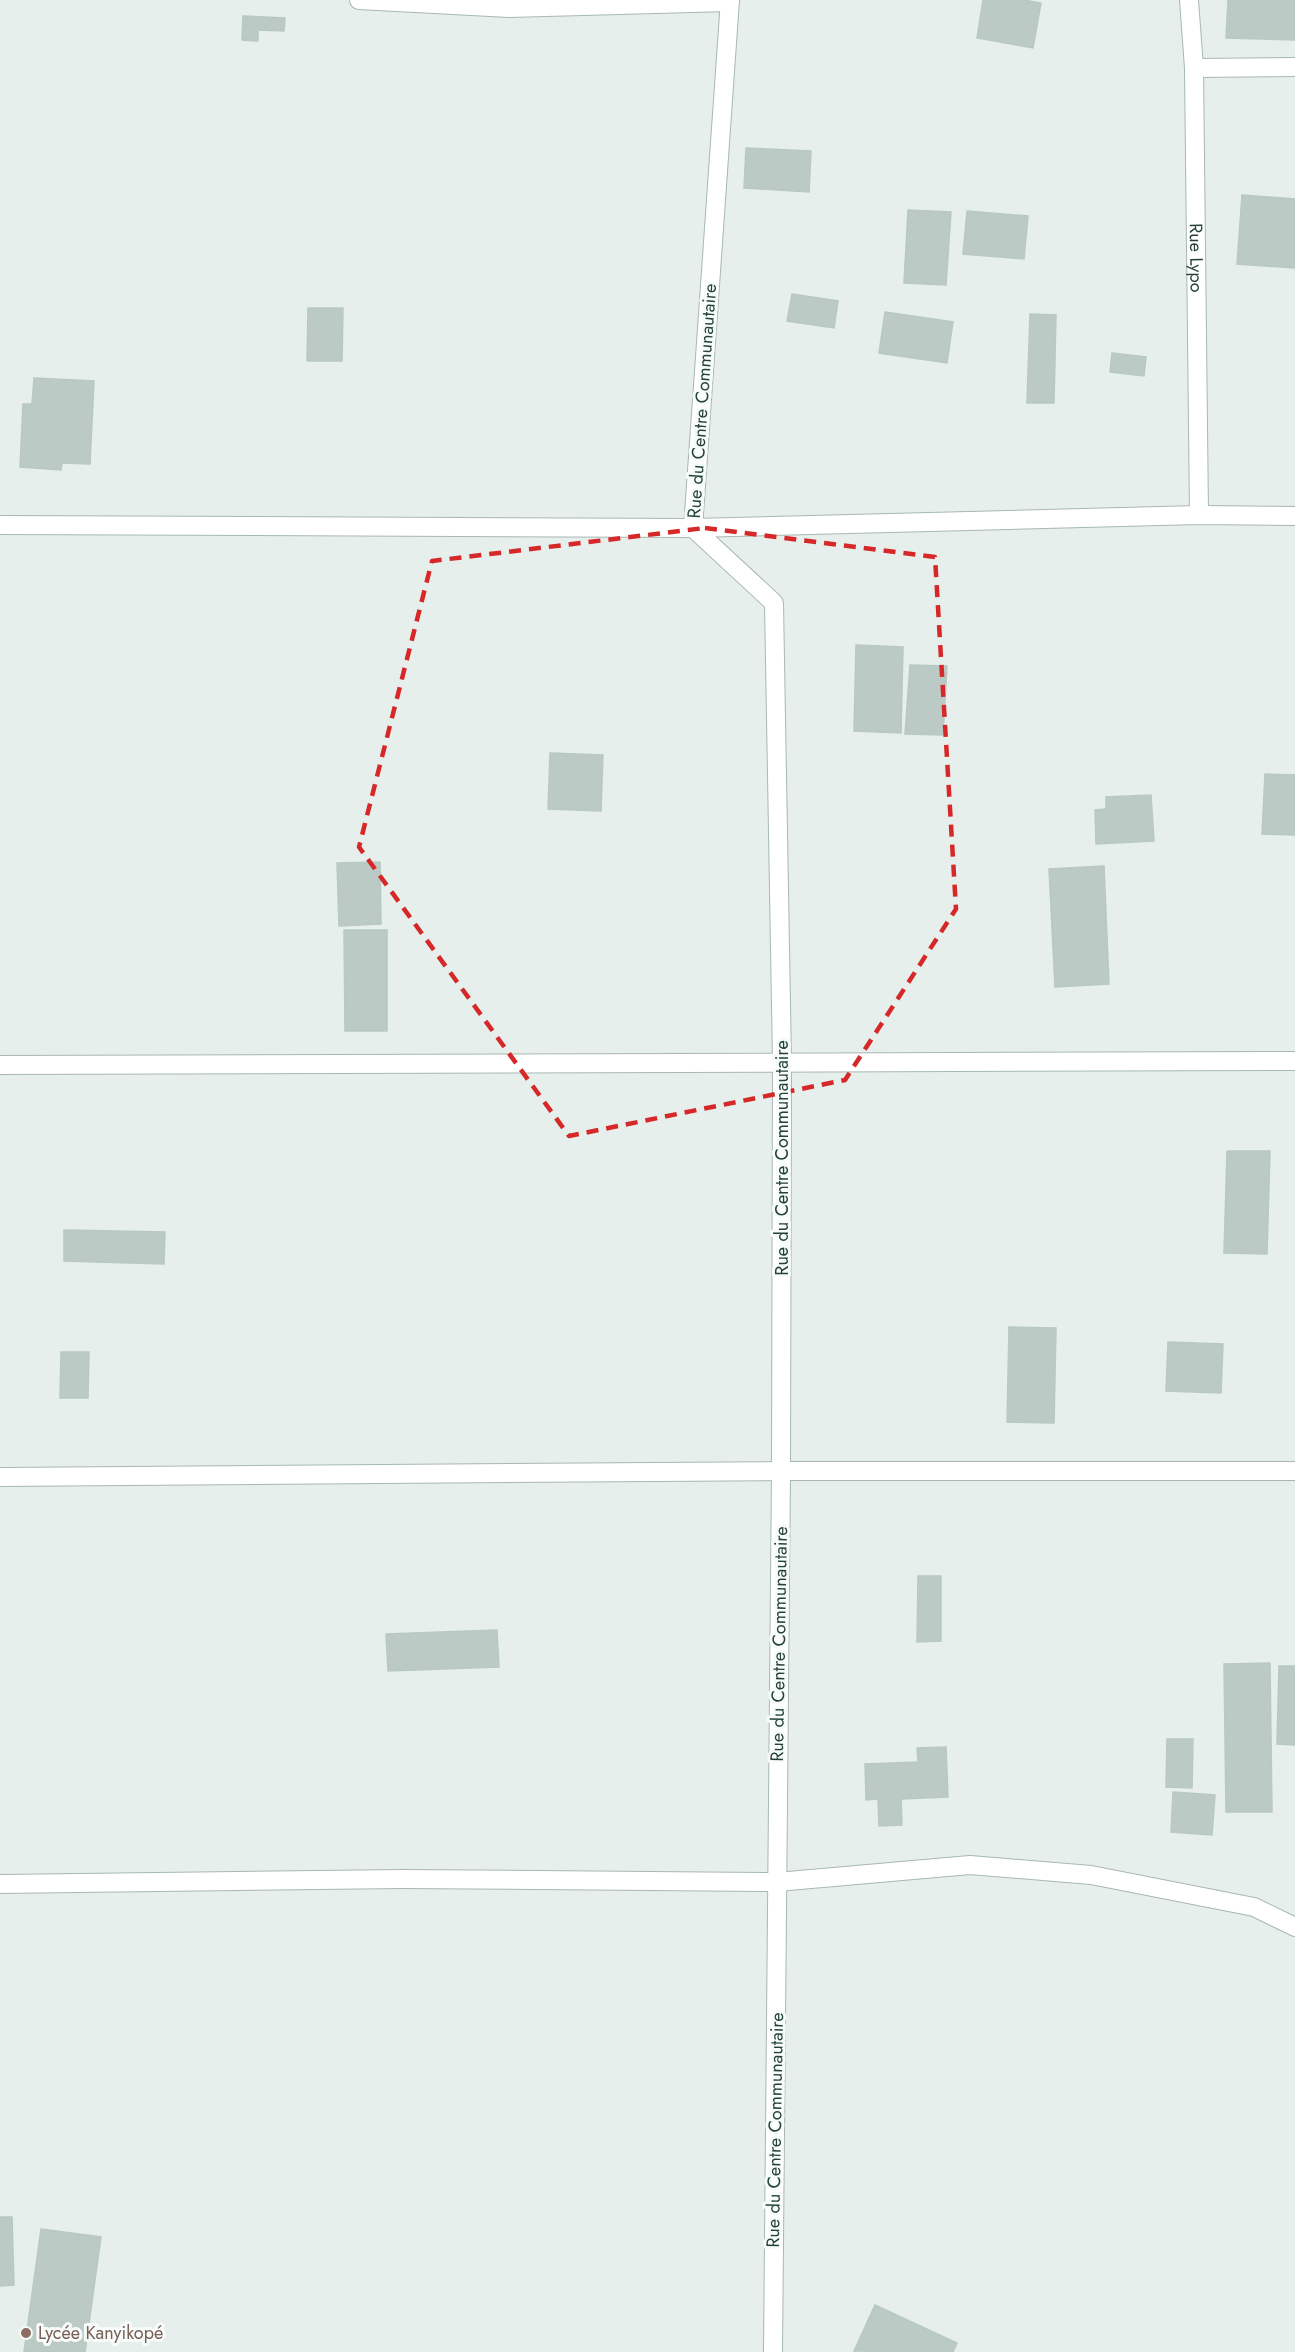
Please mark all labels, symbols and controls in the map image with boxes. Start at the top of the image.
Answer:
street label: Rue Lypo [1183,223,1210,293]
street label: Rue du Centre Communautaire [681,283,723,519]
street label: Rue du Centre Communautaire [769,1040,795,1276]
street label: Rue du Centre Communautaire [764,1526,794,1762]
street label: Rue du Centre Communautaire [760,2012,790,2248]
place label: Lycée Kanyikopé [38,2320,163,2346]
marker: Lycée Kanyikopé [19,2326,33,2340]

